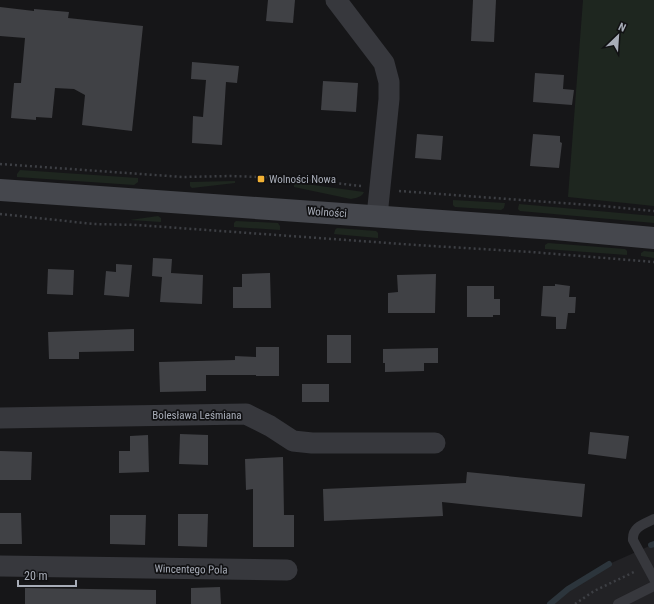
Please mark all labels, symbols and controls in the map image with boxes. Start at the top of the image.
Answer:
north arrow [598,16,638,56]
text: N [616,20,628,35]
place label: Wolności Nowa [269,173,336,186]
marker: Wolności Nowa [256,174,266,184]
street label: Wolności [307,205,347,220]
street label: Bolesława Leśmiana [152,409,242,422]
scale bar [18,562,76,588]
street label: Wincentego Pola [154,562,228,577]
text: 20 m [24,569,48,583]

